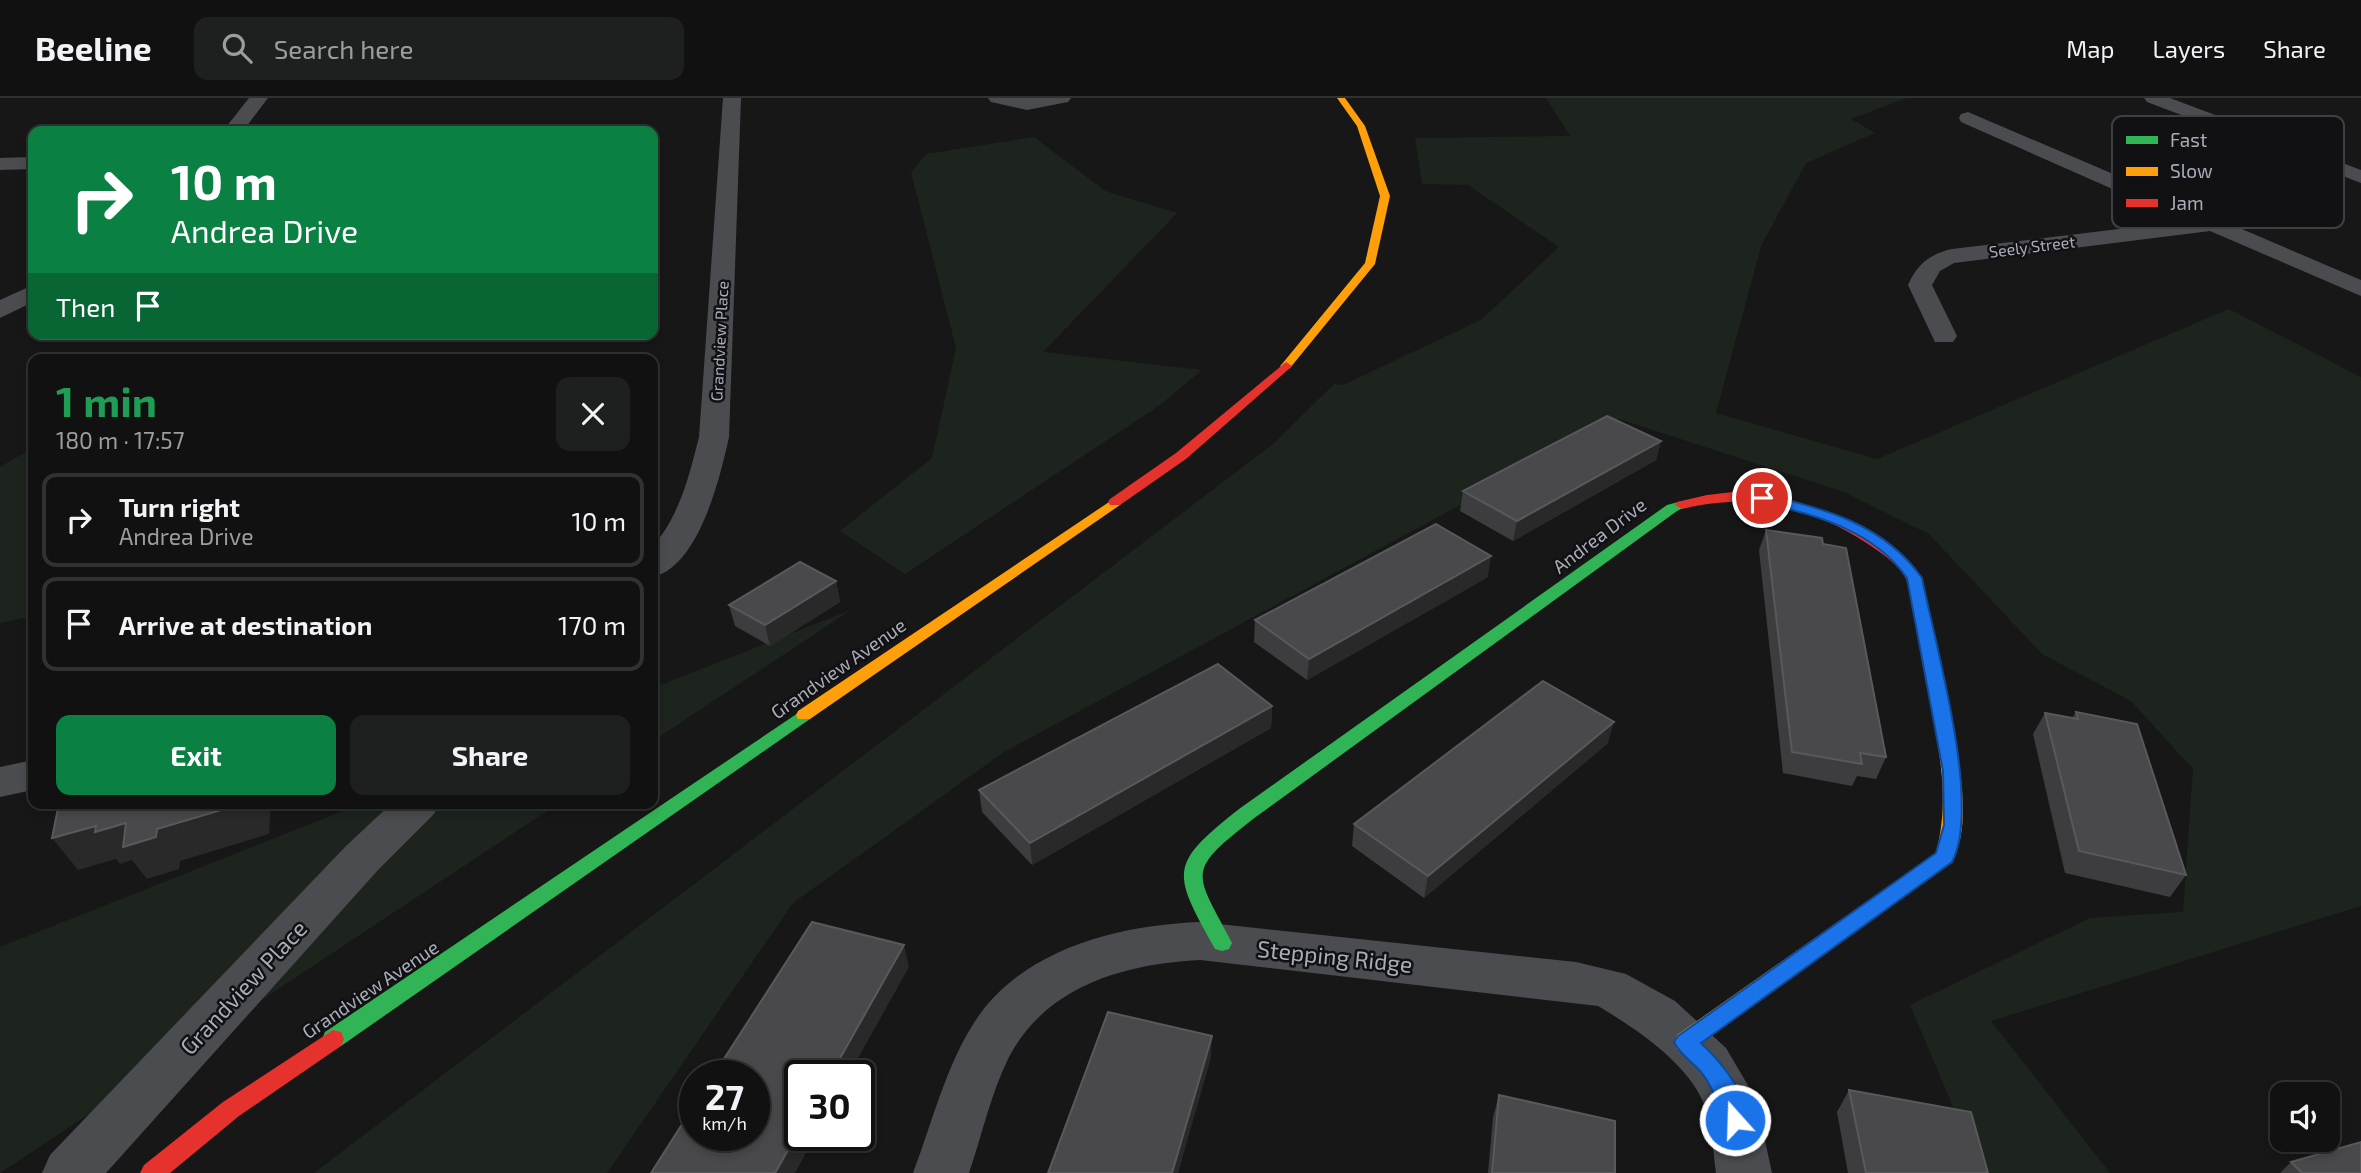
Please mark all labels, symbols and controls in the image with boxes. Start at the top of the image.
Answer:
search box [194,17,684,80]
text: Beeline [35,28,152,68]
icon: search [218,29,256,67]
text: Search here [274,33,413,64]
text: Map [2066,34,2114,63]
text: Layers [2152,34,2225,63]
text: Share [2263,34,2326,63]
legend [2112,116,2344,228]
text: Fast [2170,128,2207,151]
text: 10 m [171,151,277,210]
icon: right [56,154,147,245]
text: Slow [2170,159,2213,182]
text: Jam [2170,191,2204,214]
text: Andrea Drive [171,211,358,249]
street label: Seely Street [1988,231,2076,261]
street label: Grandview Place [706,280,732,402]
icon: arrive [129,287,167,325]
text: Then [56,291,115,322]
text: 1 min [56,375,157,425]
button: close [556,377,630,451]
text: 180 m · 17:57 [56,426,184,454]
pin [1732,468,1792,528]
icon: arrive [1743,479,1781,517]
text: Turn right [119,491,240,522]
street label: Andrea Drive [1548,492,1650,578]
icon: right [60,501,98,539]
text: 10 m [571,505,626,536]
text: Andrea Drive [119,522,253,550]
icon: arrive [60,605,98,643]
text: Arrive at destination [119,609,372,640]
text: 170 m [558,609,626,640]
street label: Grandview Avenue [766,613,910,723]
button: Exit [56,715,336,795]
button: Share [350,715,630,795]
street label: Grandview Place [174,914,312,1060]
street label: Stepping Ridge [1256,934,1414,978]
street label: Grandview Avenue [297,935,443,1043]
speed limit sign: 30 [784,1060,875,1151]
text: 27 [705,1075,744,1117]
map controls [2270,1082,2340,1152]
button: sound [2270,1082,2340,1152]
position arrow [1698,1083,1772,1157]
text: km/h [702,1112,747,1134]

